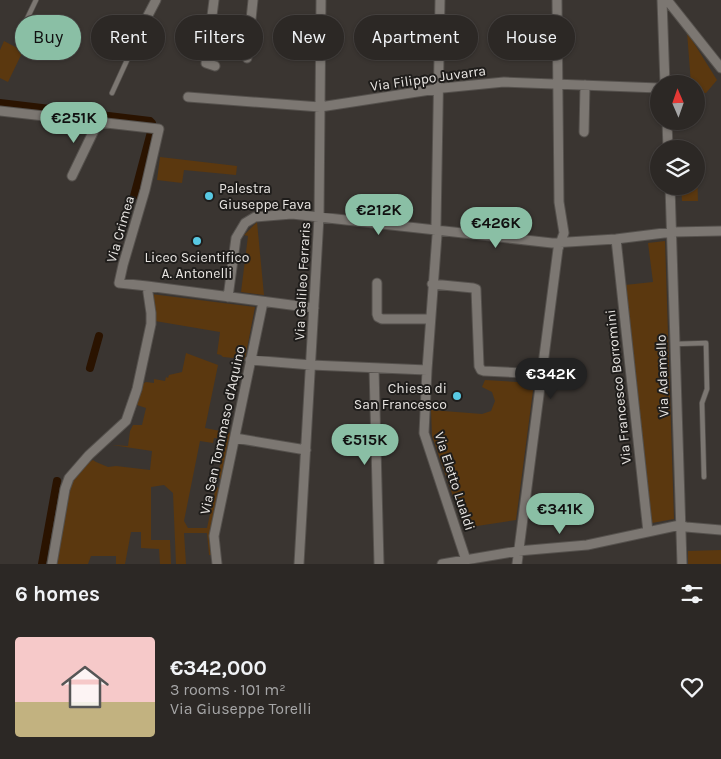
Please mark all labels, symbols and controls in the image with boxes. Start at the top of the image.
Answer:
chip: Buy [15,15,81,60]
chip: Rent [91,15,165,60]
chip: Filters [175,15,263,60]
chip: New [273,15,344,60]
chip: Apartment [354,15,478,60]
chip: House [488,15,575,60]
street label: Via Filippo Juvarra [369,62,487,95]
north arrow [650,75,705,130]
map controls [650,75,705,195]
pin: €251K [39,102,109,144]
text: €251K [51,108,97,127]
button: layers [650,140,705,195]
place label: Palestra Giuseppe Fava [219,180,312,213]
marker: Palestra Giuseppe Fava [203,190,215,202]
street label: Via Crimea [103,194,138,265]
pin: €212K [344,194,414,236]
text: €212K [356,200,402,219]
pin: €426K [461,206,531,249]
text: €426K [471,213,521,232]
street label: Via Galileo Ferraris [291,221,314,341]
marker: Liceo Scientifico A. Antonelli [191,235,203,247]
place label: Liceo Scientifico A. Antonelli [145,249,249,282]
street label: Via Francesco Borromini [602,309,635,465]
street label: Via Adamello [653,334,672,418]
street label: Via San Tommaso d'Aquino [196,344,249,516]
pin: €342K [516,358,586,400]
text: €342K [526,364,576,383]
place label: Chiesa di San Francesco [354,380,447,413]
marker: Chiesa di San Francesco [451,390,463,402]
pin: €515K [330,424,400,466]
text: €515K [343,430,387,449]
street label: Via Eletto Lualdi [431,430,478,533]
pin: €341K [525,492,595,535]
text: €341K [537,499,583,518]
icon: filters [678,580,706,608]
text: 6 homes [15,582,100,606]
text: €342,000 [170,656,267,680]
icon: home [55,657,115,717]
icon: heart [678,673,706,701]
text: 3 rooms · 101 m² [170,680,286,699]
text: Via Giuseppe Torelli [170,699,312,718]

